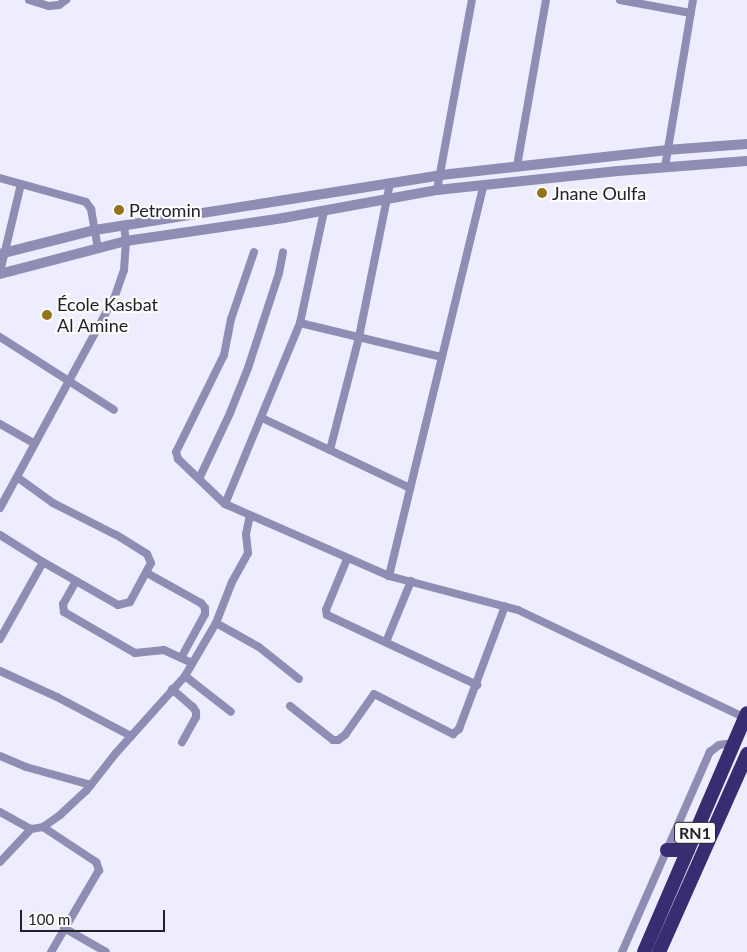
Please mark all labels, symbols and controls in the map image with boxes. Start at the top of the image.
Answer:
place label: Jnane Oulfa [552,182,646,204]
marker: Jnane Oulfa [536,187,548,199]
place label: Petromin [129,199,201,221]
marker: Petromin [113,204,125,216]
place label: École Kasbat Al Amine [57,294,158,336]
marker: École Kasbat Al Amine [41,309,53,321]
road number: RN1 [674,820,716,846]
scale bar [22,900,168,932]
text: 100 m [28,910,70,928]

